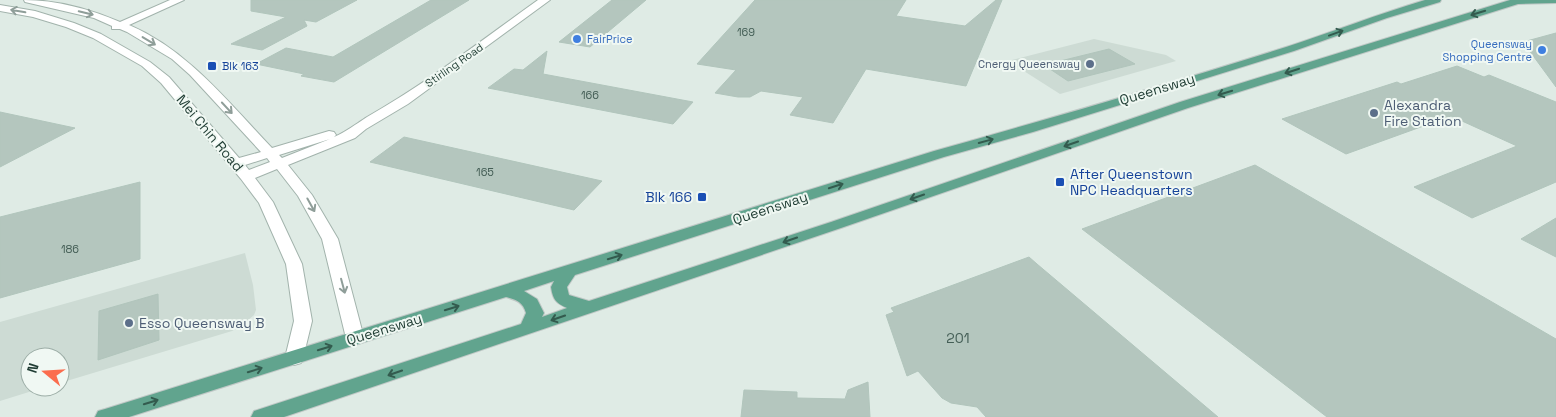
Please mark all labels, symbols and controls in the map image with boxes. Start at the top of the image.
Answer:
one-way arrow [10,6,26,15]
one-way arrow [1471,8,1487,18]
one-way arrow [78,9,94,18]
house number: 169 [737,25,755,39]
one-way arrow [1328,28,1343,37]
place label: FairPrice [587,32,633,46]
marker: FairPrice [571,33,583,45]
one-way arrow [141,36,155,46]
place label: Queensway Shopping Centre [1443,37,1532,64]
street label: Stirling Road [422,40,486,90]
marker: Queensway Shopping Centre [1536,44,1548,56]
place label: Cnergy Queensway [978,57,1080,71]
marker: Cnergy Queensway [1084,58,1096,70]
place label: Blk 163 [222,59,259,73]
marker: Blk 163 [206,60,218,72]
one-way arrow [1285,67,1301,77]
street label: Queensway [1117,69,1197,109]
house number: 166 [581,88,599,102]
one-way arrow [1217,88,1233,98]
street label: Mei Chin Road [173,91,247,175]
place label: Alexandra Fire Station [1384,96,1462,130]
one-way arrow [221,102,233,115]
marker: Alexandra Fire Station [1368,107,1380,119]
one-way arrow [977,135,993,145]
one-way arrow [1064,140,1079,149]
house number: 165 [476,165,494,179]
place label: After Queenstown NPC Headquarters [1070,165,1193,199]
marker: After Queenstown NPC Headquarters [1054,176,1066,188]
one-way arrow [828,181,844,191]
street label: Queensway [730,187,810,229]
place label: Blk 166 [645,188,692,206]
marker: Blk 166 [696,191,708,203]
one-way arrow [910,193,926,202]
one-way arrow [307,197,316,212]
one-way arrow [782,236,798,245]
house number: 186 [61,242,79,256]
one-way arrow [606,252,622,262]
one-way arrow [338,278,348,294]
one-way arrow [444,303,459,312]
street label: Queensway [344,309,424,349]
place label: Esso Queensway B [139,314,265,332]
one-way arrow [551,314,567,323]
marker: Esso Queensway B [123,317,135,329]
house number: 201 [946,329,970,347]
one-way arrow [317,343,332,352]
north arrow [20,347,70,397]
text: N [23,361,43,375]
one-way arrow [246,365,262,374]
one-way arrow [387,369,403,379]
one-way arrow [143,397,159,407]

